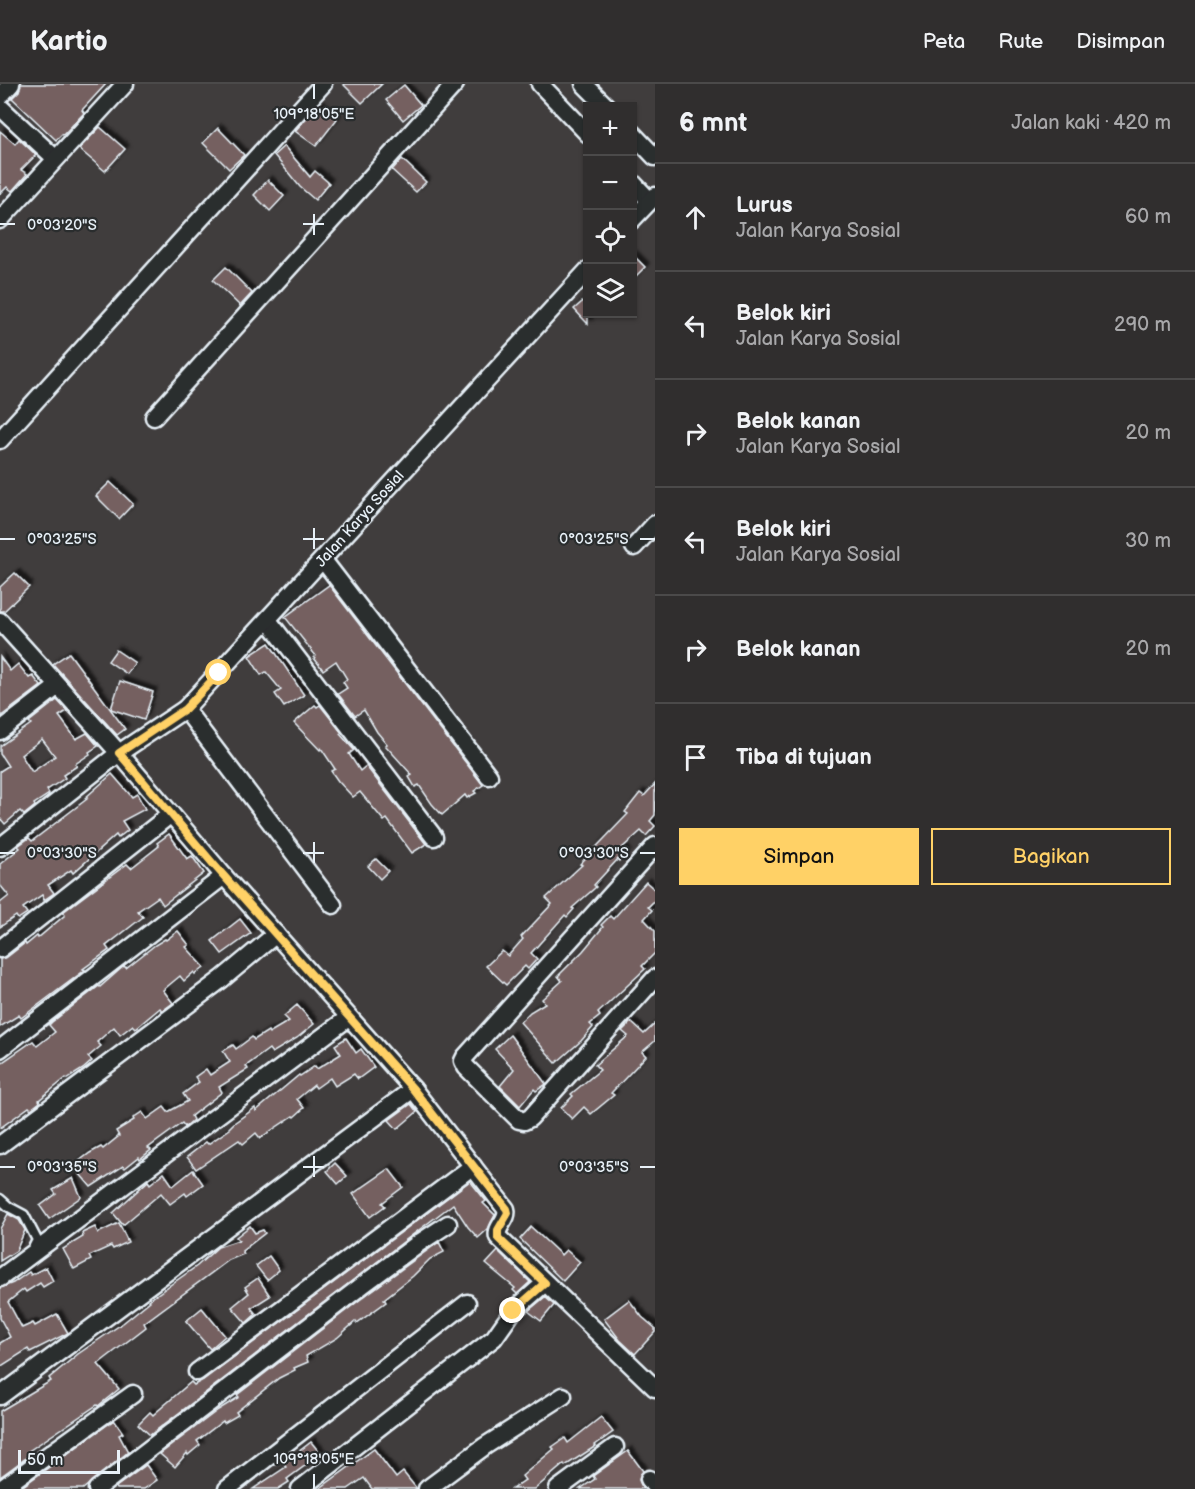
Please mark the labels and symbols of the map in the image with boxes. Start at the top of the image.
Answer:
text: 109°18'05"E [273,105,355,124]
text: 0°03'20"S [27,216,97,235]
street label: Jalan Karya Sosial [312,467,408,571]
text: 0°03'25"S [27,530,97,549]
text: 0°03'25"S [559,530,629,549]
route start [205,659,231,685]
text: 0°03'30"S [27,844,97,863]
text: 0°03'30"S [559,844,629,863]
text: 0°03'35"S [27,1158,97,1177]
text: 0°03'35"S [559,1158,629,1177]
route end [499,1297,525,1323]
scale bar [18,1447,120,1474]
text: 109°18'05"E [273,1450,355,1469]

